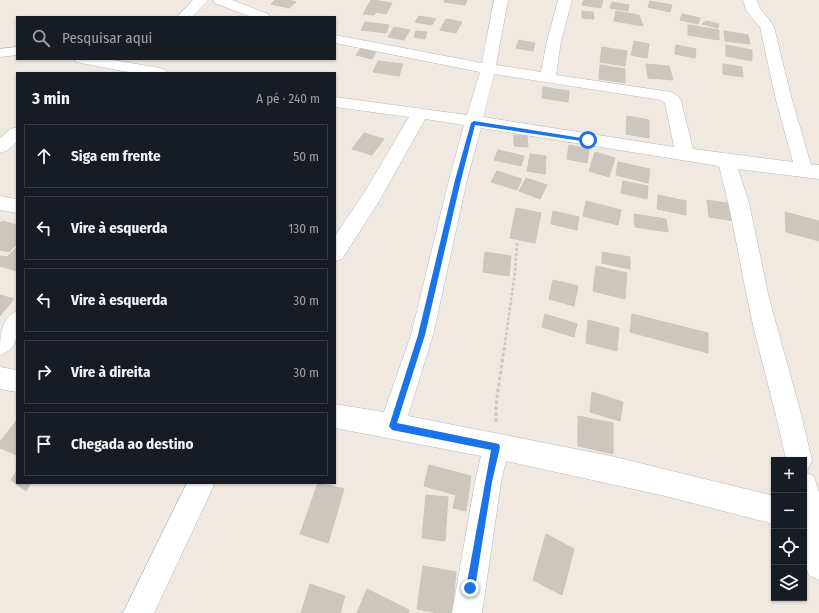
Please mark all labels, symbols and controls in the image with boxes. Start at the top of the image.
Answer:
search box [16,16,336,60]
icon: search [30,27,52,49]
text: Pesquisar aqui [62,29,152,47]
text: 3 min [32,88,70,109]
text: A pé · 240 m [256,91,320,106]
route start [579,131,597,149]
icon: ahead [33,145,55,167]
text: Siga em frente [71,147,161,165]
text: 50 m [293,149,319,164]
icon: left [33,217,55,239]
text: Vire à esquerda [71,219,168,237]
text: 130 m [288,221,319,236]
icon: left [33,289,55,311]
text: Vire à esquerda [71,291,168,309]
text: 30 m [293,293,319,308]
icon: right [33,361,55,383]
text: Vire à direita [71,363,150,381]
text: 30 m [293,365,319,380]
icon: arrive [33,433,55,455]
text: Chegada ao destino [71,435,193,453]
map controls [771,457,807,601]
button: + [771,457,807,493]
button: − [771,493,807,529]
button: locate [771,529,807,565]
button: layers [771,565,807,601]
route end [461,579,479,597]

